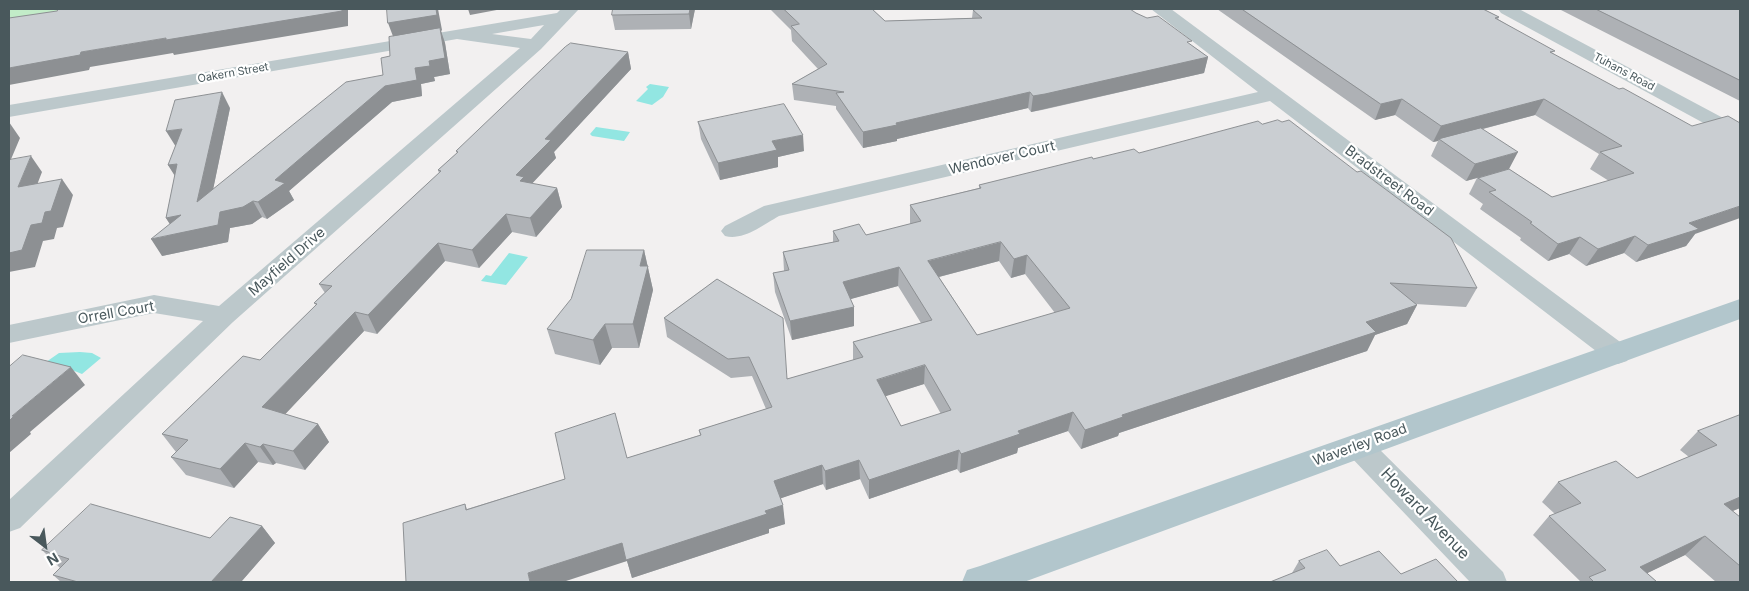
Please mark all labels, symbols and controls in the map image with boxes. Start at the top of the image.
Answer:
street label: Tuhans Road [1591,50,1657,94]
street label: Oakern Street [197,60,269,86]
street label: Wendover Court [947,138,1057,178]
street label: Bradstreet Road [1341,142,1437,220]
street label: Mayfield Drive [245,224,329,300]
street label: Orrell Court [77,298,155,328]
street label: Waverley Road [1311,420,1409,470]
street label: Howard Avenue [1377,464,1473,564]
north arrow [20,521,70,571]
text: N [44,549,62,569]

